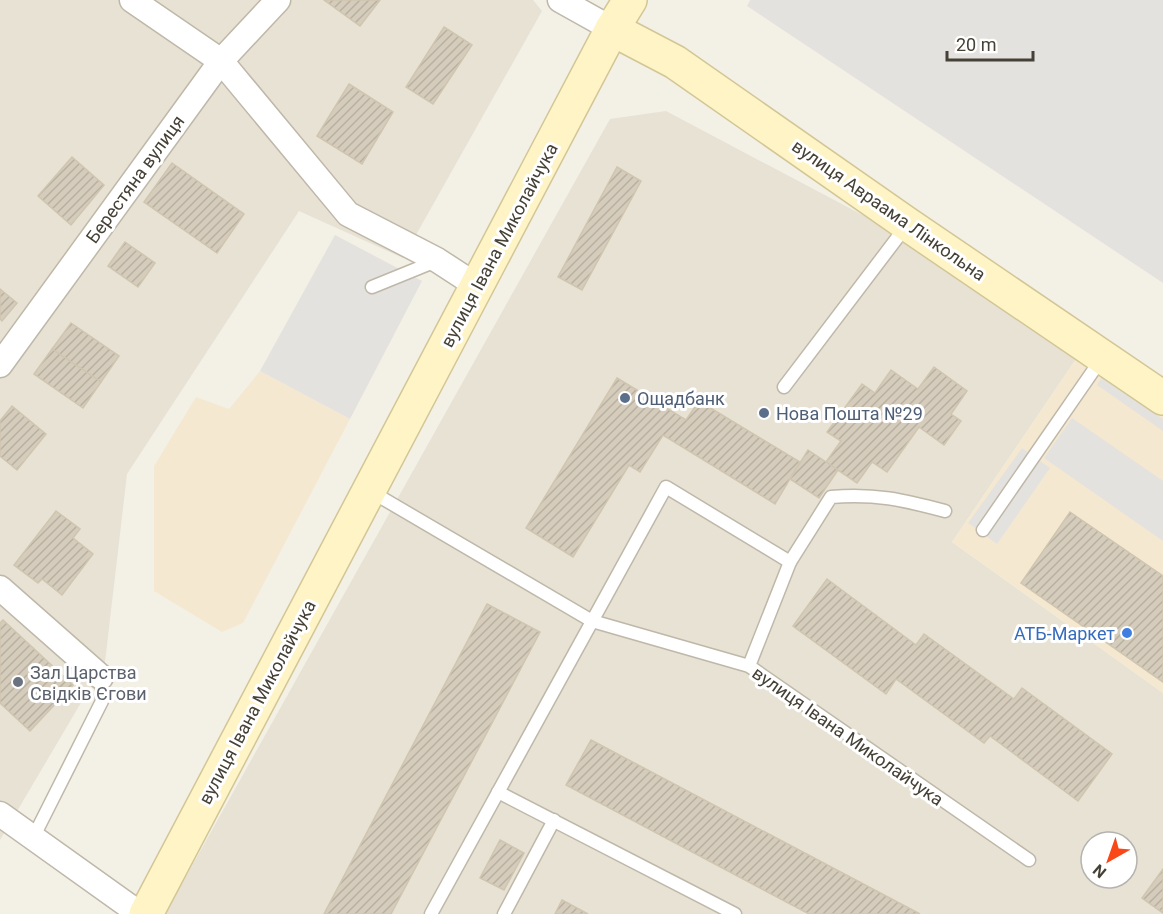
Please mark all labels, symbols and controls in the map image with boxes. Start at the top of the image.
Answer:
scale bar [947,24,1032,62]
text: 20 m [956,34,996,55]
street label: Берестяна вулиця [82,111,188,247]
street label: вулиця Авраама Лінкольна [788,135,990,285]
street label: вулиця Івана Миколайчука [436,139,562,351]
place label: Ощадбанк [637,388,725,409]
marker: Ощадбанк [618,391,632,405]
place label: Нова Пошта №29 [776,403,923,424]
marker: Нова Пошта №29 [757,406,771,420]
street label: вулиця Івана Миколайчука [194,596,320,808]
place label: АТБ-Маркет [1014,623,1115,644]
marker: АТБ-Маркет [1120,626,1134,640]
place label: Зал Царства Свідків Єгови [30,662,147,704]
street label: вулиця Івана Миколайчука [749,662,947,810]
marker: Зал Царства Свідків Єгови [11,675,25,689]
north arrow [1079,830,1139,890]
text: N [1089,860,1110,882]

